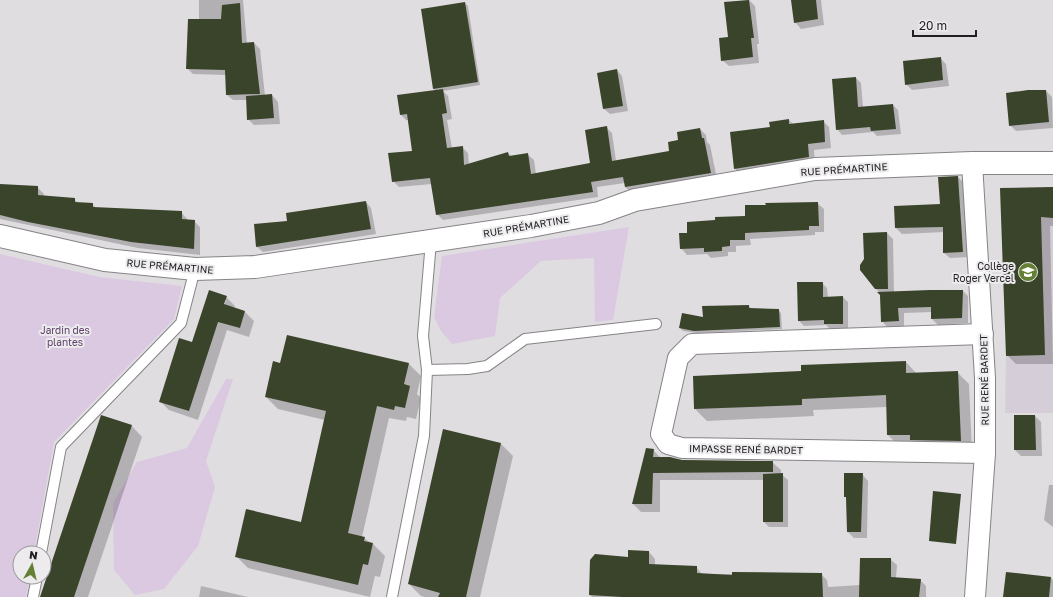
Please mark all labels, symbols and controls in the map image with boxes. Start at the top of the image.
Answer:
scale bar [913,12,976,38]
text: 20 m [919,18,947,33]
street label: RUE PRÉMARTINE [800,160,888,178]
street label: RUE PRÉMARTINE [482,213,570,239]
street label: RUE PRÉMARTINE [126,256,214,276]
place label: Collège Roger Vercel [953,260,1014,284]
school or university icon: Collège Roger Vercel [1017,261,1039,283]
park label: Jardin des plantes [40,324,90,348]
street label: RUE RENÉ BARDET [977,334,991,426]
street label: IMPASSE RENÉ BARDET [689,442,803,456]
north arrow [12,545,52,585]
text: N [28,548,39,562]

